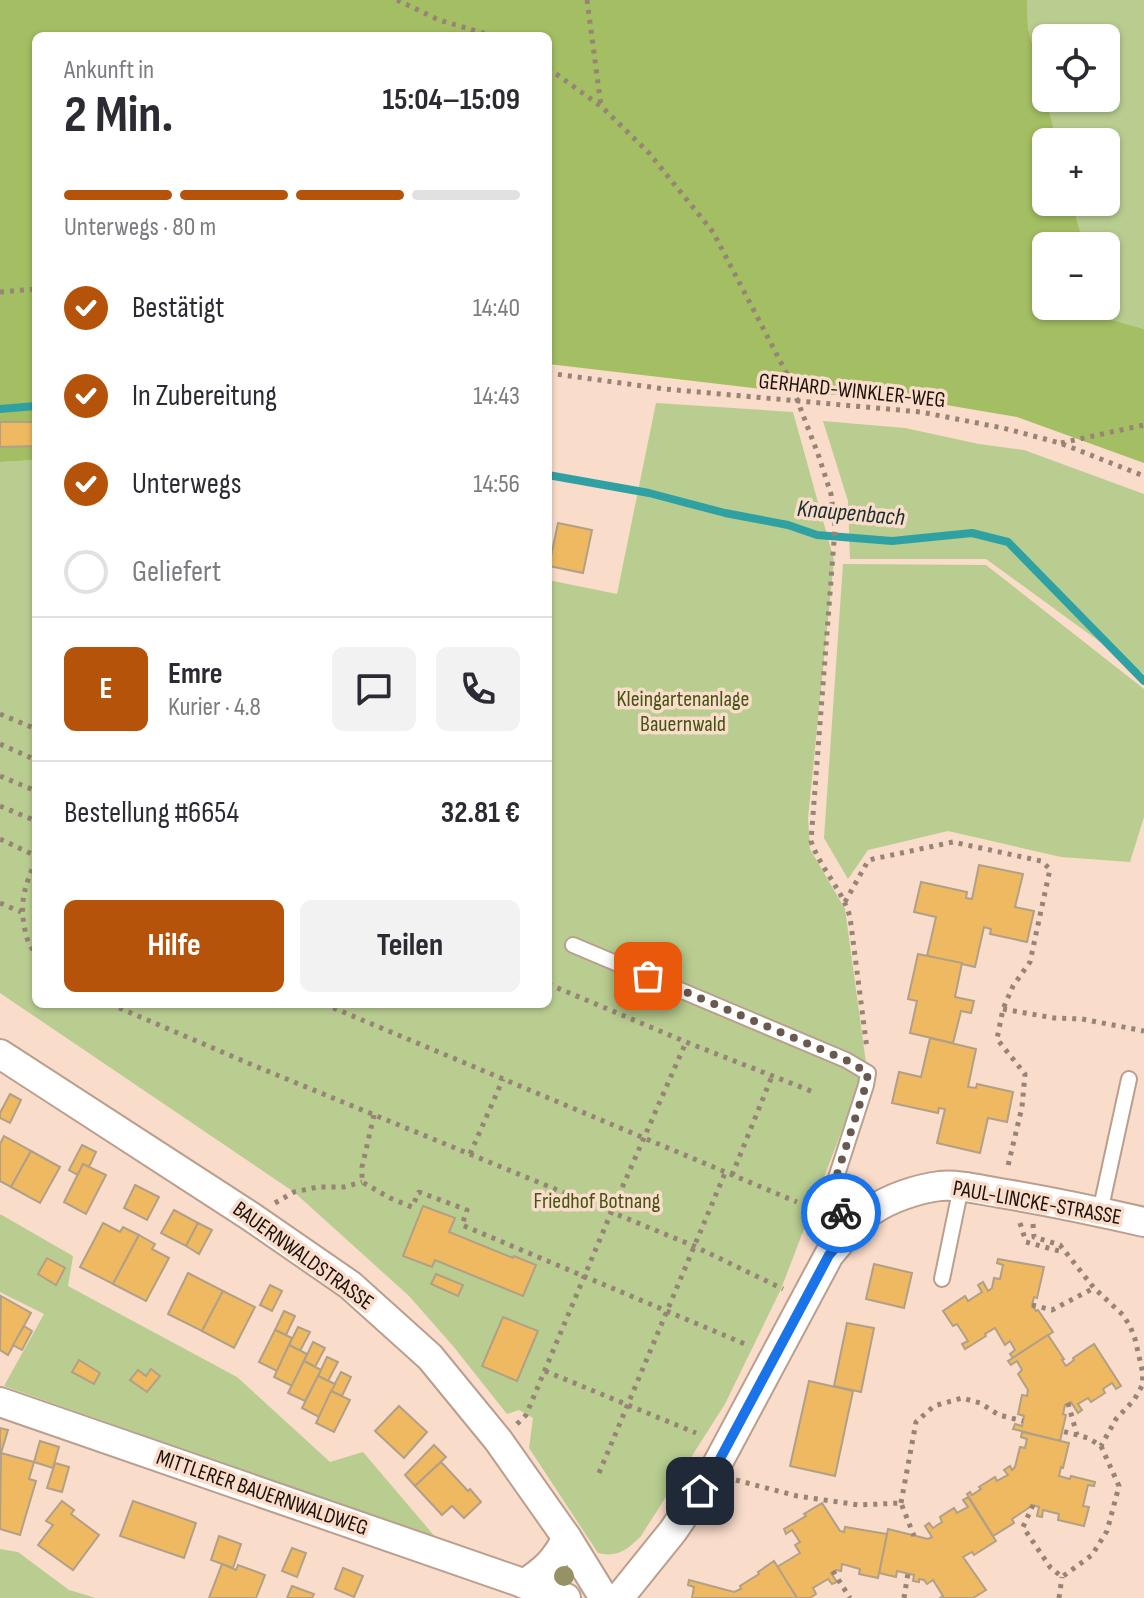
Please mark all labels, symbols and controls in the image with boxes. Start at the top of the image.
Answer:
map controls [1032,24,1120,320]
button: locate [1032,24,1120,112]
text: Ankunft in [64,55,154,86]
text: 15:04–15:09 [382,82,520,118]
text: 2 Min. [64,84,173,147]
button: + [1032,128,1120,216]
text: Unterwegs · 80 m [64,212,216,243]
button: − [1032,232,1120,320]
icon: check [64,286,108,330]
text: Bestätigt [132,290,224,326]
text: 14:40 [473,293,520,324]
street label: GERHARD-WINKLER-WEG [757,368,947,414]
icon: check [64,374,108,418]
text: In Zubereitung [132,378,277,414]
text: 14:43 [473,381,520,412]
icon: check [64,462,108,506]
text: Unterwegs [132,466,241,502]
text: 14:56 [473,469,520,500]
water label: Knaupenbach [796,494,906,532]
text: Geliefert [132,554,221,590]
button: chat [332,647,416,731]
button: phone [436,647,520,731]
text: Emre [168,656,223,692]
text: E [99,671,113,707]
park label: Kleingartenanlage Bauernwald [617,686,749,738]
text: Kurier · 4.8 [168,692,261,723]
text: Bestellung #6654 [64,795,239,831]
text: 32.81 € [441,795,520,831]
button: Hilfe [64,900,284,992]
button: Teilen [300,900,520,992]
pin [614,942,682,1010]
icon: bag [626,954,670,998]
courier [801,1173,881,1253]
street label: PAUL-LINCKE-STRASSE [951,1175,1123,1231]
park label: Friedhof Botnang [534,1188,661,1215]
icon: bike [819,1191,863,1235]
street label: BAUERNWALDSTRASSE [227,1196,379,1316]
street label: MITTLERER BAUERNWALDWEG [153,1444,371,1542]
pin [666,1457,734,1525]
icon: home [678,1469,722,1513]

